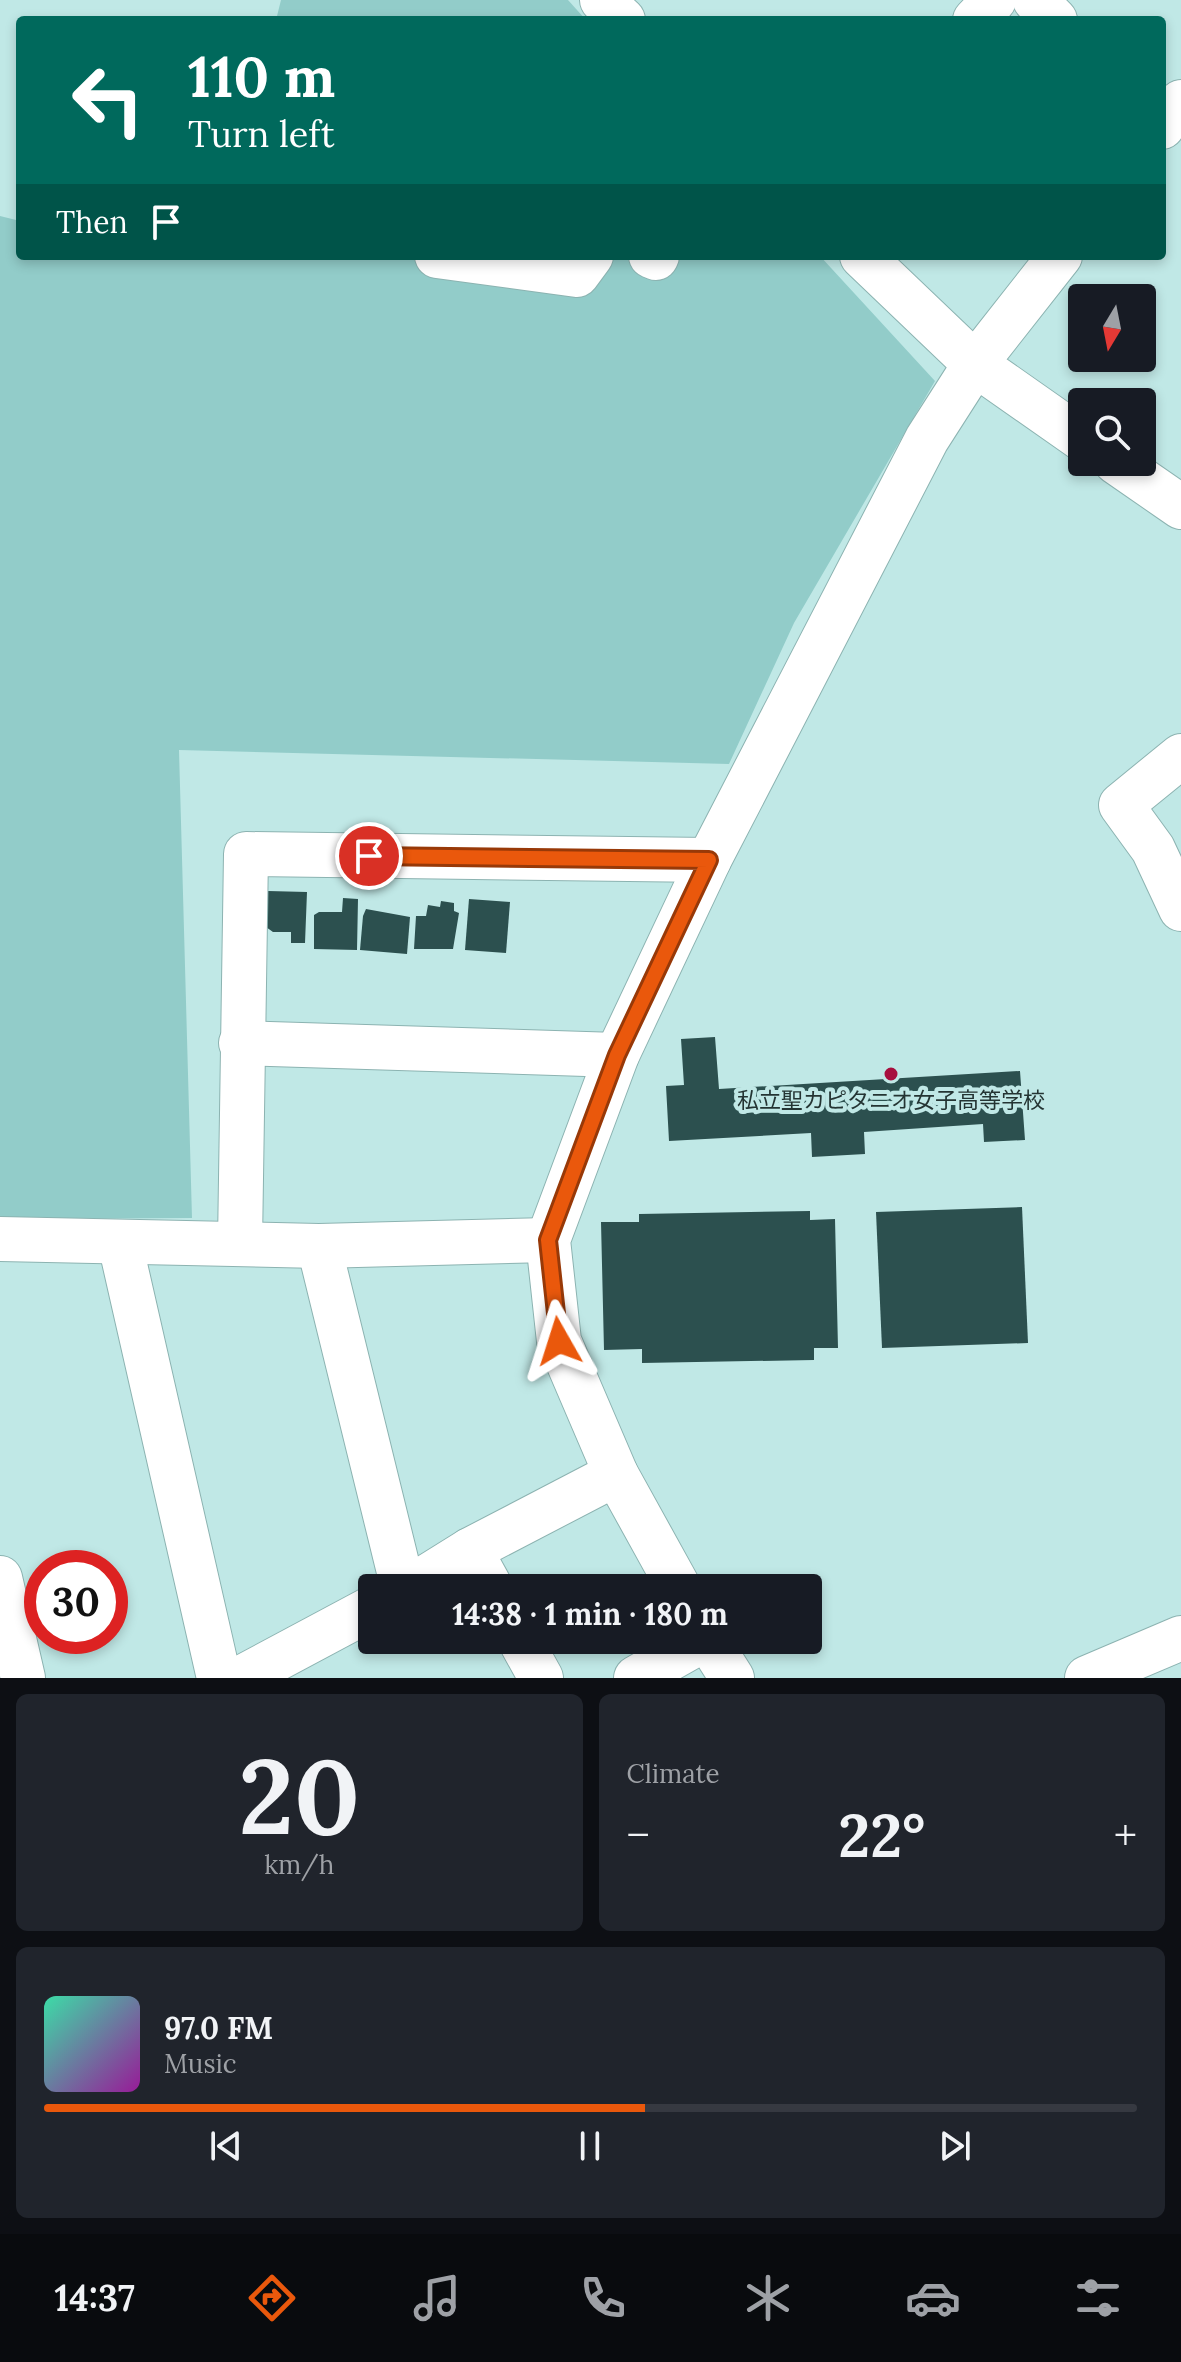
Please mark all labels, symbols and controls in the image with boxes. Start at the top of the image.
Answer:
text: 110 m [188,41,335,112]
icon: left [56,48,160,152]
text: Turn left [188,111,335,157]
icon: arrive [144,200,188,244]
text: Then [56,203,128,241]
north arrow [1068,284,1156,372]
map controls [1068,284,1156,476]
button: search [1068,388,1156,476]
pin [335,822,403,890]
icon: arrive [347,834,391,878]
marker: 私立聖カピタニオ女子高等学校 [882,1065,900,1083]
place label: 私立聖カピタニオ女子高等学校 [737,1086,1045,1114]
position arrow [517,1299,601,1383]
speed limit sign: 30 [24,1550,128,1654]
text: 14:38 · 1 min · 180 m [452,1595,728,1633]
text: 20 [238,1729,360,1862]
text: Climate [627,1757,720,1790]
text: 22° [838,1797,925,1873]
text: − [627,1807,650,1863]
text: + [1114,1807,1137,1863]
text: km/h [264,1848,334,1881]
text: 97.0 FM [164,2009,273,2047]
text: Music [164,2047,237,2080]
icon: previous [204,2124,248,2168]
icon: pause [568,2124,612,2168]
icon: next [933,2124,977,2168]
icon: directions [244,2270,300,2326]
icon: music [409,2270,465,2326]
icon: phone [575,2270,631,2326]
icon: climate [740,2270,796,2326]
icon: car [905,2270,961,2326]
icon: filters [1070,2270,1126,2326]
text: 14:37 [55,2275,135,2321]

